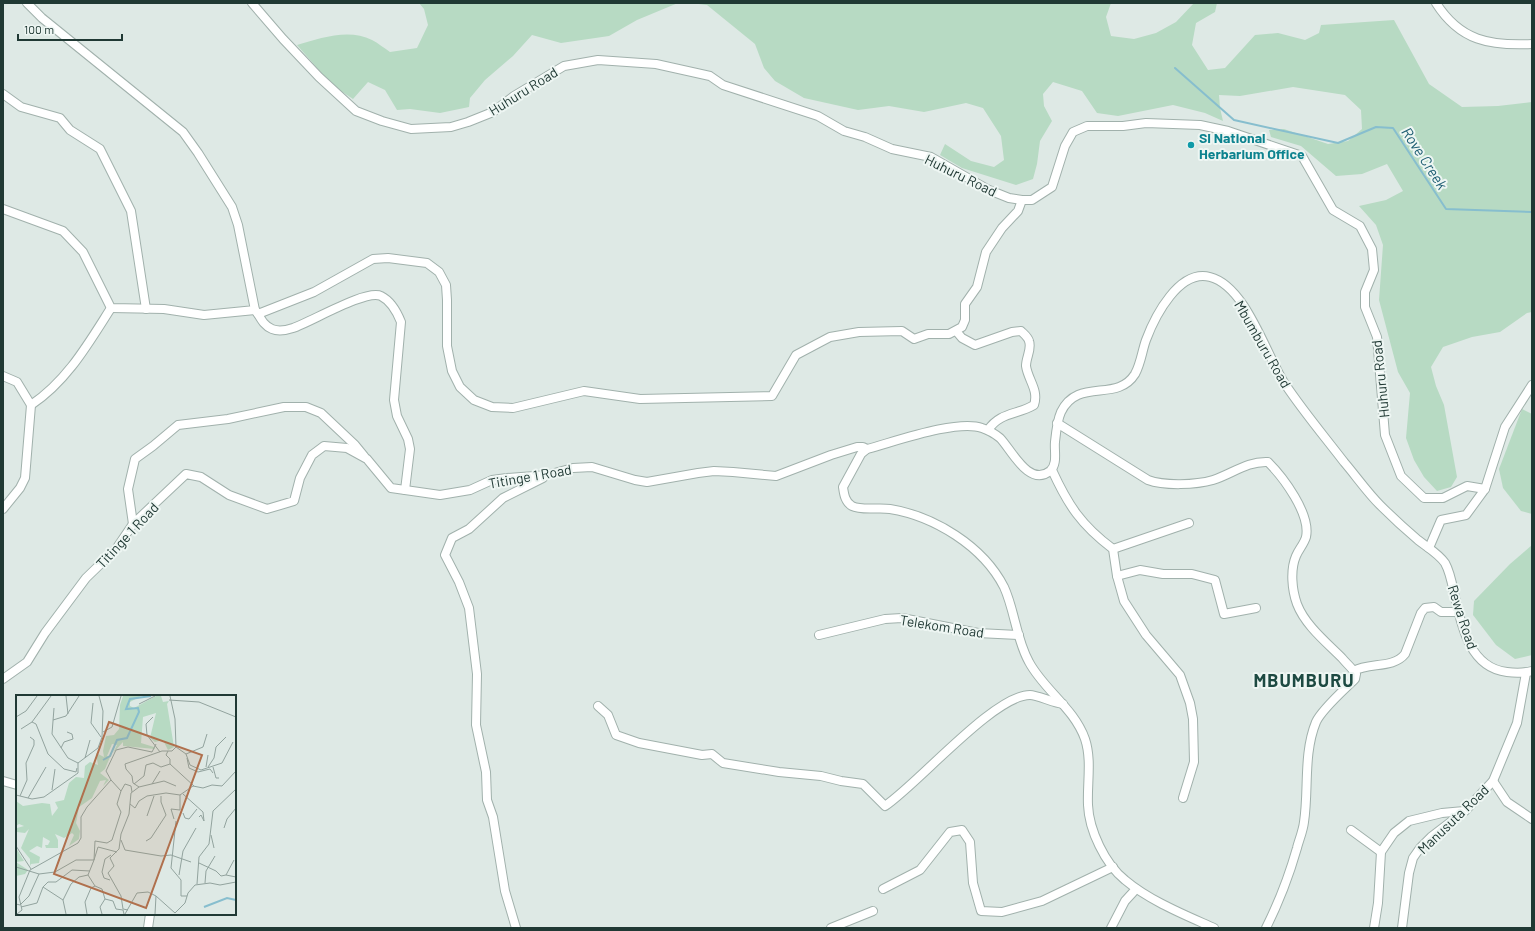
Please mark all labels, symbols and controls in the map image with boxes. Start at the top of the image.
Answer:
scale bar [18,16,122,42]
text: 100 m [24,22,54,36]
street label: Huhuru Road [485,63,561,119]
water label: Rove Creek [1398,123,1452,193]
place label: SI National Herbarium Office [1199,129,1305,162]
marker: SI National Herbarium Office [1186,140,1196,150]
street label: Huhuru Road [922,150,1000,200]
street label: Mbumburu Road [1231,297,1295,391]
street label: Huhuru Road [1367,339,1393,419]
street label: Titinge 1 Road [487,460,573,492]
street label: Titinge 1 Road [92,498,162,572]
street label: Rewa Road [1445,583,1481,651]
street label: Telekom Road [899,611,985,641]
district label: MBUMBURU [1253,669,1355,691]
inset map [16,695,236,915]
street label: Manusuta Road [1414,781,1492,857]

